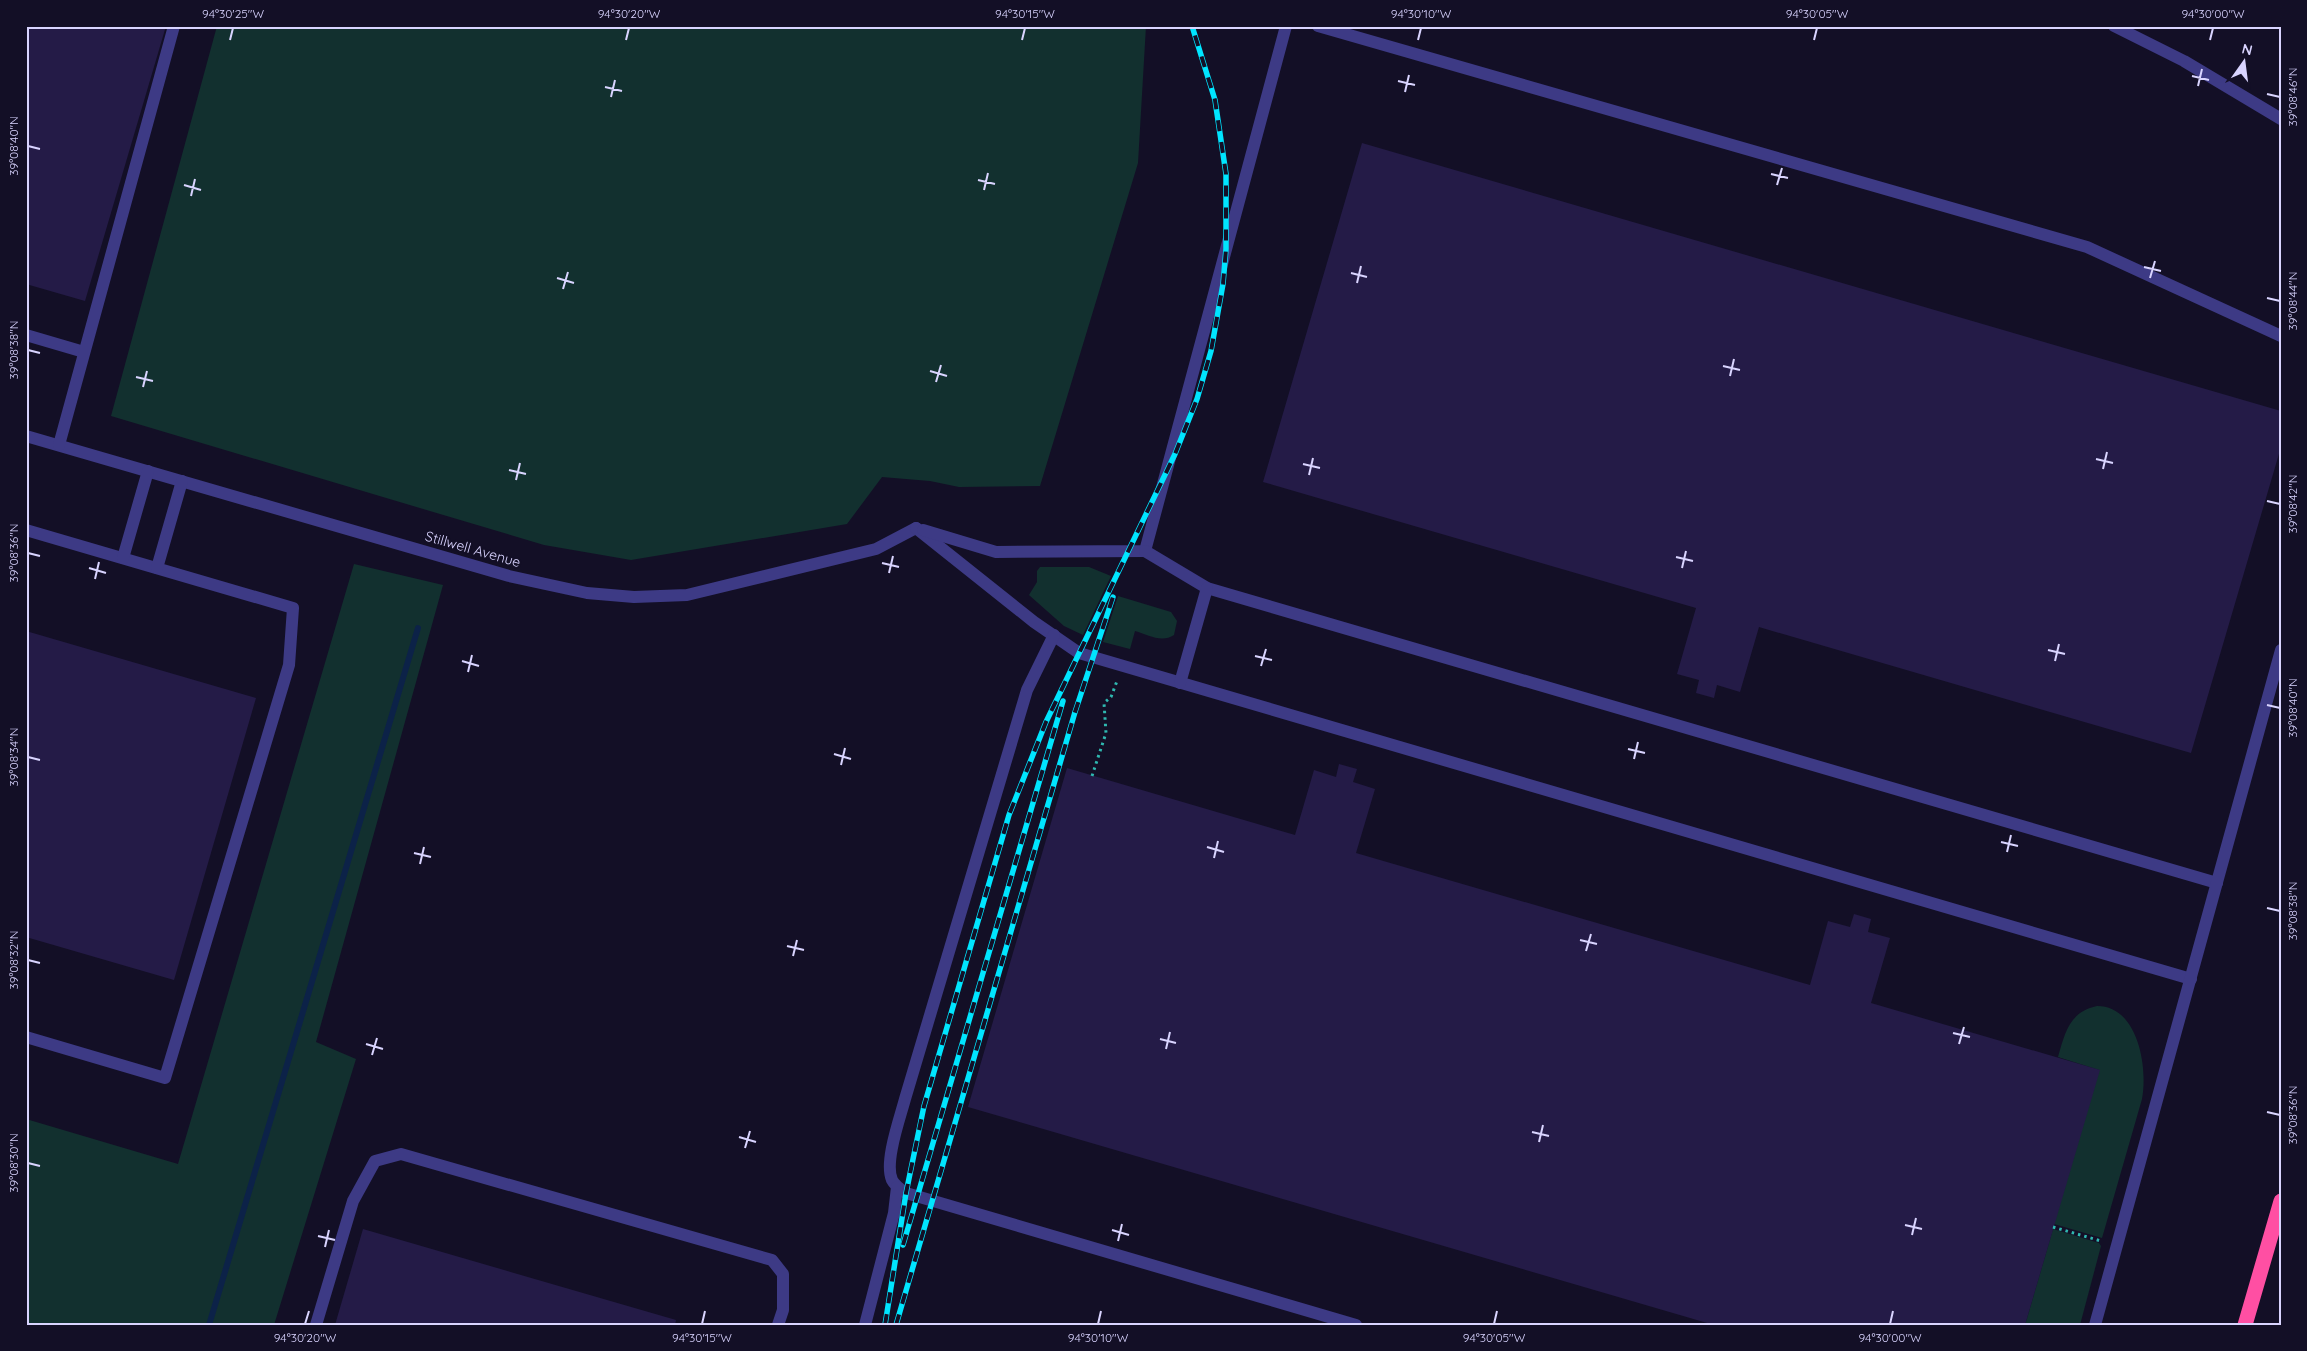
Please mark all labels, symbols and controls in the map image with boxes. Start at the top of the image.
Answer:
text: 94°30'25"W [202,6,264,21]
text: 94°30'20"W [598,6,661,21]
text: 94°30'15"W [995,6,1055,21]
text: 94°30'10"W [1391,6,1452,21]
text: 94°30'05"W [1786,6,1849,21]
text: 94°30'00"W [2181,6,2245,21]
north arrow [2220,38,2270,88]
text: N [2240,39,2254,59]
text: 39°08'46"N [2285,67,2300,127]
text: 39°08'40"N [6,116,21,176]
text: 39°08'44"N [2285,272,2300,330]
text: 39°08'38"N [6,320,21,380]
text: 39°08'42"N [2285,474,2300,534]
text: 39°08'36"N [6,524,21,582]
street label: Stillwell Avenue [423,527,523,571]
text: 39°08'40"N [2285,678,2300,738]
text: 39°08'34"N [6,728,21,786]
text: 39°08'38"N [2285,881,2300,941]
text: 39°08'32"N [6,930,21,990]
text: 39°08'36"N [2285,1086,2300,1144]
text: 39°08'30"N [6,1133,21,1193]
text: 94°30'20"W [274,1330,337,1345]
text: 94°30'15"W [672,1330,732,1345]
text: 94°30'10"W [1068,1330,1129,1345]
text: 94°30'05"W [1463,1330,1526,1345]
text: 94°30'00"W [1858,1330,1922,1345]

